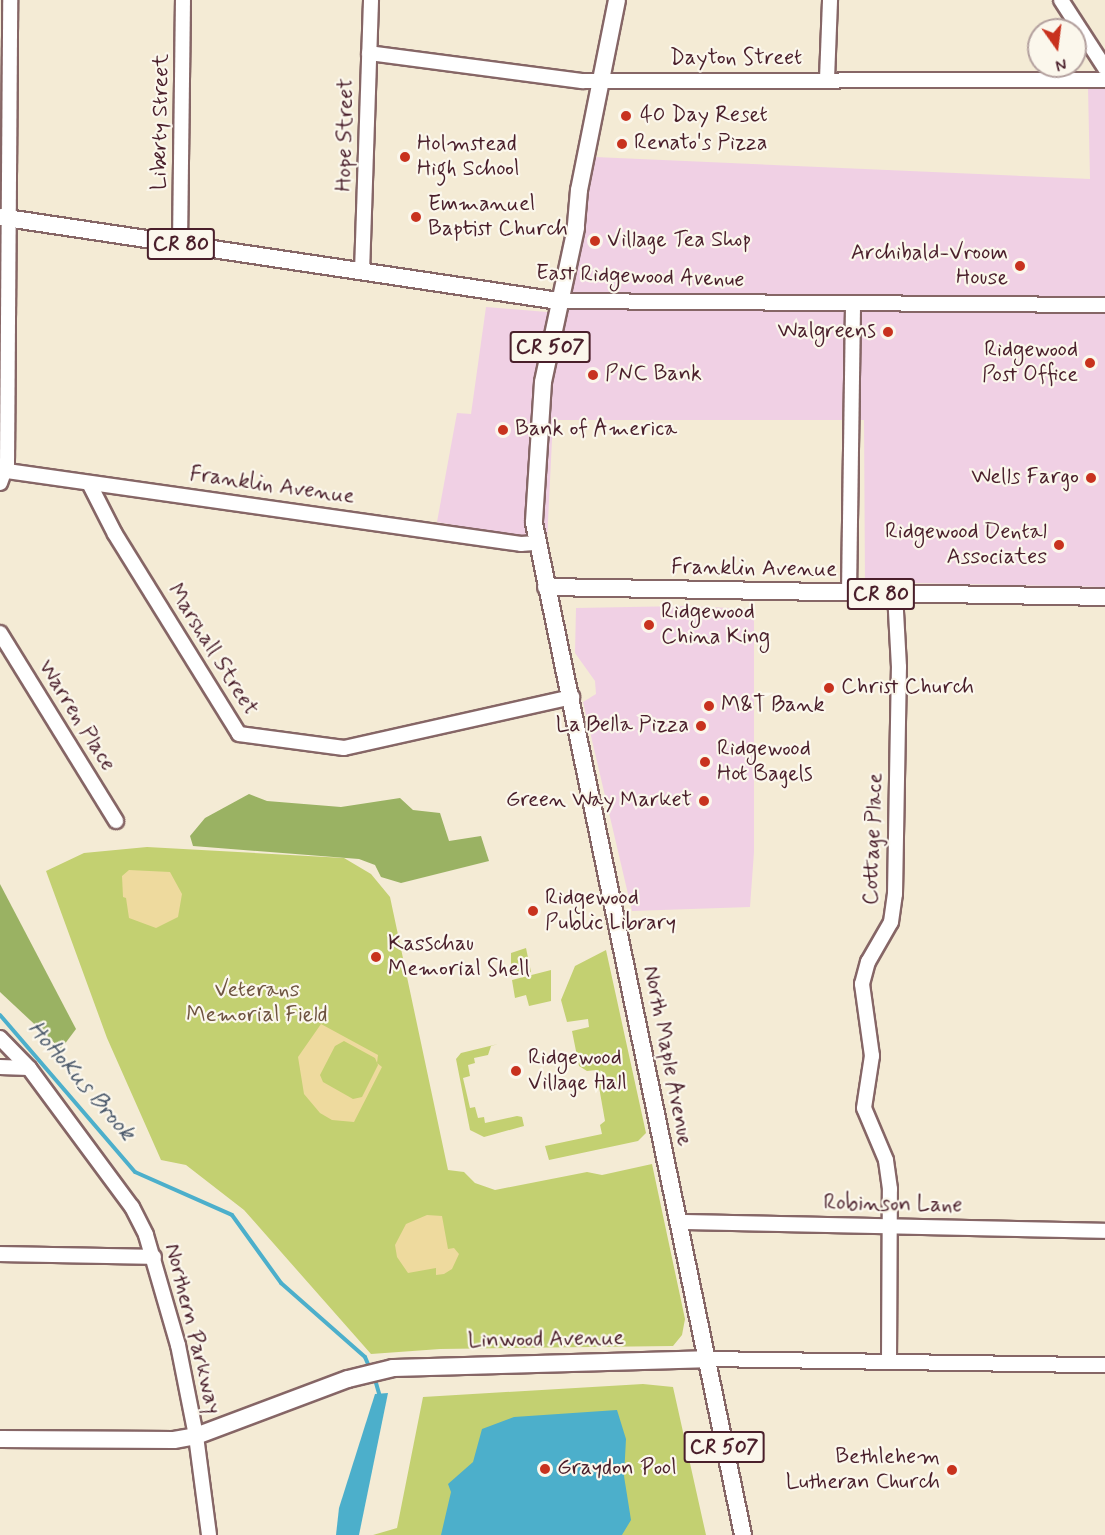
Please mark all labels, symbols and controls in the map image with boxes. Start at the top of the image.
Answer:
north arrow [1027,18,1087,78]
street label: Dayton Street [668,46,804,72]
text: N [1053,53,1069,75]
street label: Liberty Street [147,54,175,190]
street label: Hope Street [332,79,360,191]
place label: 40 Day Reset [640,103,769,129]
marker: 40 Day Reset [617,107,635,125]
place label: Holmstead High School [417,131,520,182]
place label: Renato's Pizza [634,131,768,157]
marker: Renato's Pizza [615,137,629,151]
marker: Holmstead High School [398,150,412,164]
place label: Emmanuel Baptist Church [428,191,568,242]
marker: Emmanuel Baptist Church [409,210,423,224]
road number: CR 80 [146,226,216,262]
place label: Village Tea Shop [607,228,749,254]
marker: Village Tea Shop [588,234,602,248]
place label: Archibald-Vroom House [851,240,1008,292]
marker: Archibald-Vroom House [1013,259,1027,273]
street label: East Ridgewood Avenue [533,260,747,294]
place label: Walgreens [777,319,876,345]
marker: Walgreens [881,325,895,339]
road number: CR 507 [510,329,590,365]
place label: Ridgewood Post Office [982,337,1078,388]
marker: Ridgewood Post Office [1083,356,1097,370]
place label: PNC Bank [605,362,702,388]
marker: PNC Bank [586,368,600,382]
place label: Bank of America [515,417,670,443]
marker: Bank of America [496,423,510,437]
street label: Franklin Avenue [191,462,353,510]
place label: Wells Fargo [973,465,1079,491]
marker: Wells Fargo [1084,471,1098,485]
place label: Ridgewood Dental Associates [884,519,1047,570]
marker: Ridgewood Dental Associates [1052,538,1066,552]
street label: Franklin Avenue [674,554,834,584]
road number: CR 80 [846,576,916,612]
street label: Marshall Street [161,580,263,720]
place label: Ridgewood China King [661,599,770,650]
marker: Ridgewood China King [642,618,656,632]
street label: Warren Place [31,656,121,776]
place label: Christ Church [841,675,974,701]
marker: Christ Church [822,681,836,695]
place label: M&T Bank [721,693,820,719]
marker: M&T Bank [702,699,716,713]
place label: La Bella Pizza [556,713,689,739]
marker: La Bella Pizza [694,719,708,733]
place label: Ridgewood Hot Bagels [717,736,813,788]
marker: Ridgewood Hot Bagels [698,755,712,769]
street label: Cottage Place [859,773,889,905]
place label: Green Way Market [504,788,692,814]
marker: Green Way Market [697,794,711,808]
place label: Ridgewood Public Library [545,885,682,936]
marker: Ridgewood Public Library [526,904,540,918]
place label: Kasschau Memorial Shell [388,931,531,982]
marker: Kasschau Memorial Shell [369,950,383,964]
street label: North Maple Avenue [636,962,698,1150]
park label: Veterans Memorial Field [186,977,328,1028]
water label: HoHoKus Brook [21,1015,141,1147]
place label: Ridgewood Village Hall [528,1045,629,1096]
marker: Ridgewood Village Hall [509,1064,523,1078]
street label: Robinson Lane [822,1191,964,1219]
street label: Northern Parkway [159,1243,225,1415]
street label: Linwood Avenue [471,1325,621,1355]
road number: CR 507 [684,1429,764,1465]
place label: Bethlehem Lutheran Church [781,1444,940,1496]
place label: Graydon Pool [557,1456,673,1482]
marker: Graydon Pool [538,1462,552,1476]
marker: Bethlehem Lutheran Church [945,1463,959,1477]

